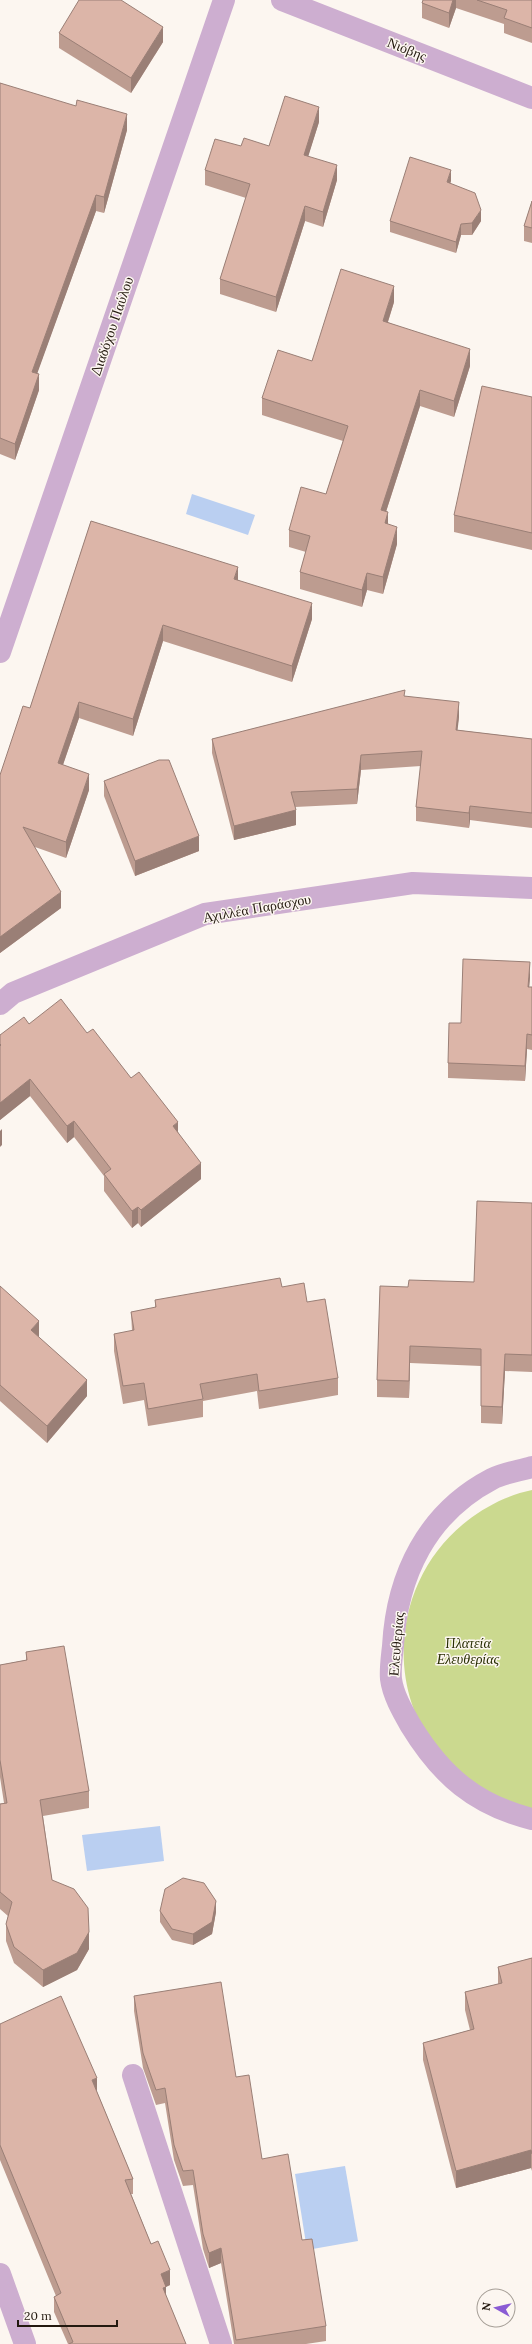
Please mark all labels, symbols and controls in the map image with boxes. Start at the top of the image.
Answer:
street label: Νιόβης [385,33,430,65]
street label: Διαδόχου Παύλου [87,274,137,378]
street label: Αχιλλέα Παράσχου [202,890,312,926]
street label: Ελευθερίας [384,1611,408,1677]
park label: Πλατεία Ελευθερίας [436,1634,500,1668]
north arrow [476,2288,516,2328]
text: N [479,2301,494,2312]
scale bar [18,2302,117,2328]
text: 20 m [24,2308,52,2323]

